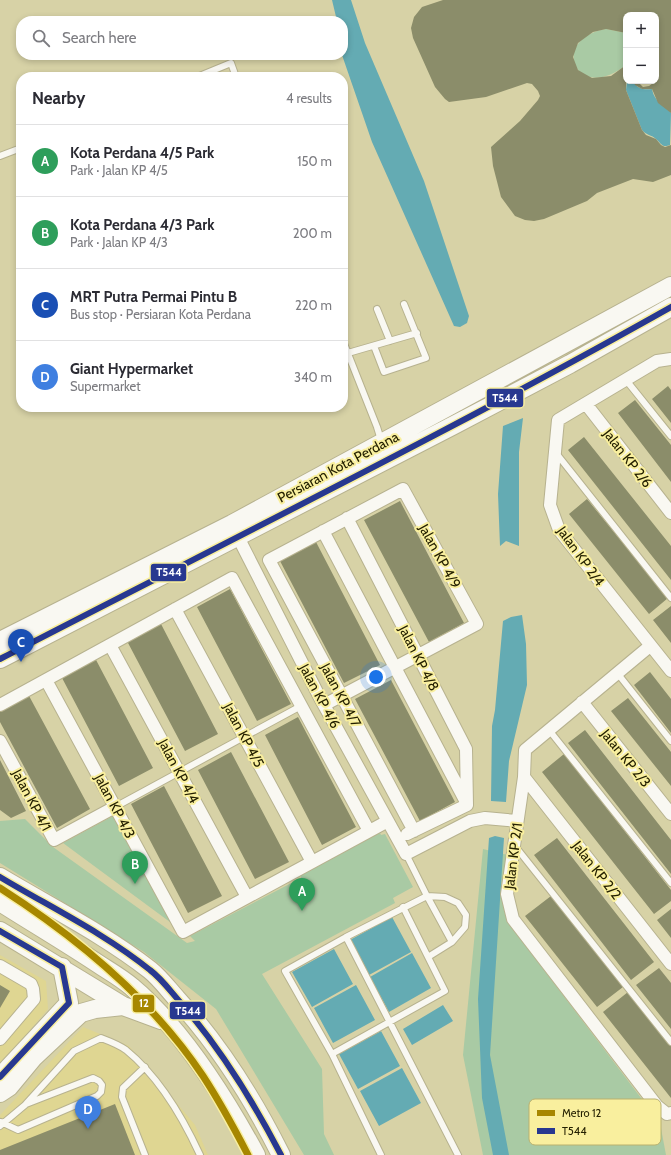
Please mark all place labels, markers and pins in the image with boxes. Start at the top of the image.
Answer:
pin: C [8,629,34,662]
pin: B [122,851,148,884]
pin: A [289,878,315,911]
pin: D [75,1096,101,1129]

